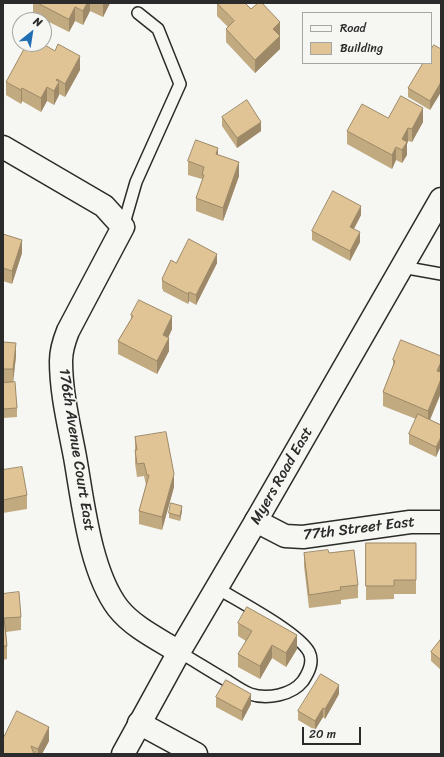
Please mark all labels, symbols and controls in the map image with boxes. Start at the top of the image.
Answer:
north arrow [12,12,52,52]
text: N [30,12,46,32]
legend [302,12,432,64]
text: Road [340,17,366,39]
text: Building [340,37,383,59]
street label: 176th Avenue Court East [54,367,98,533]
street label: Myers Road East [247,424,317,528]
street label: 77th Street East [302,513,416,545]
scale bar [304,719,363,745]
text: 20 m [309,723,336,745]

